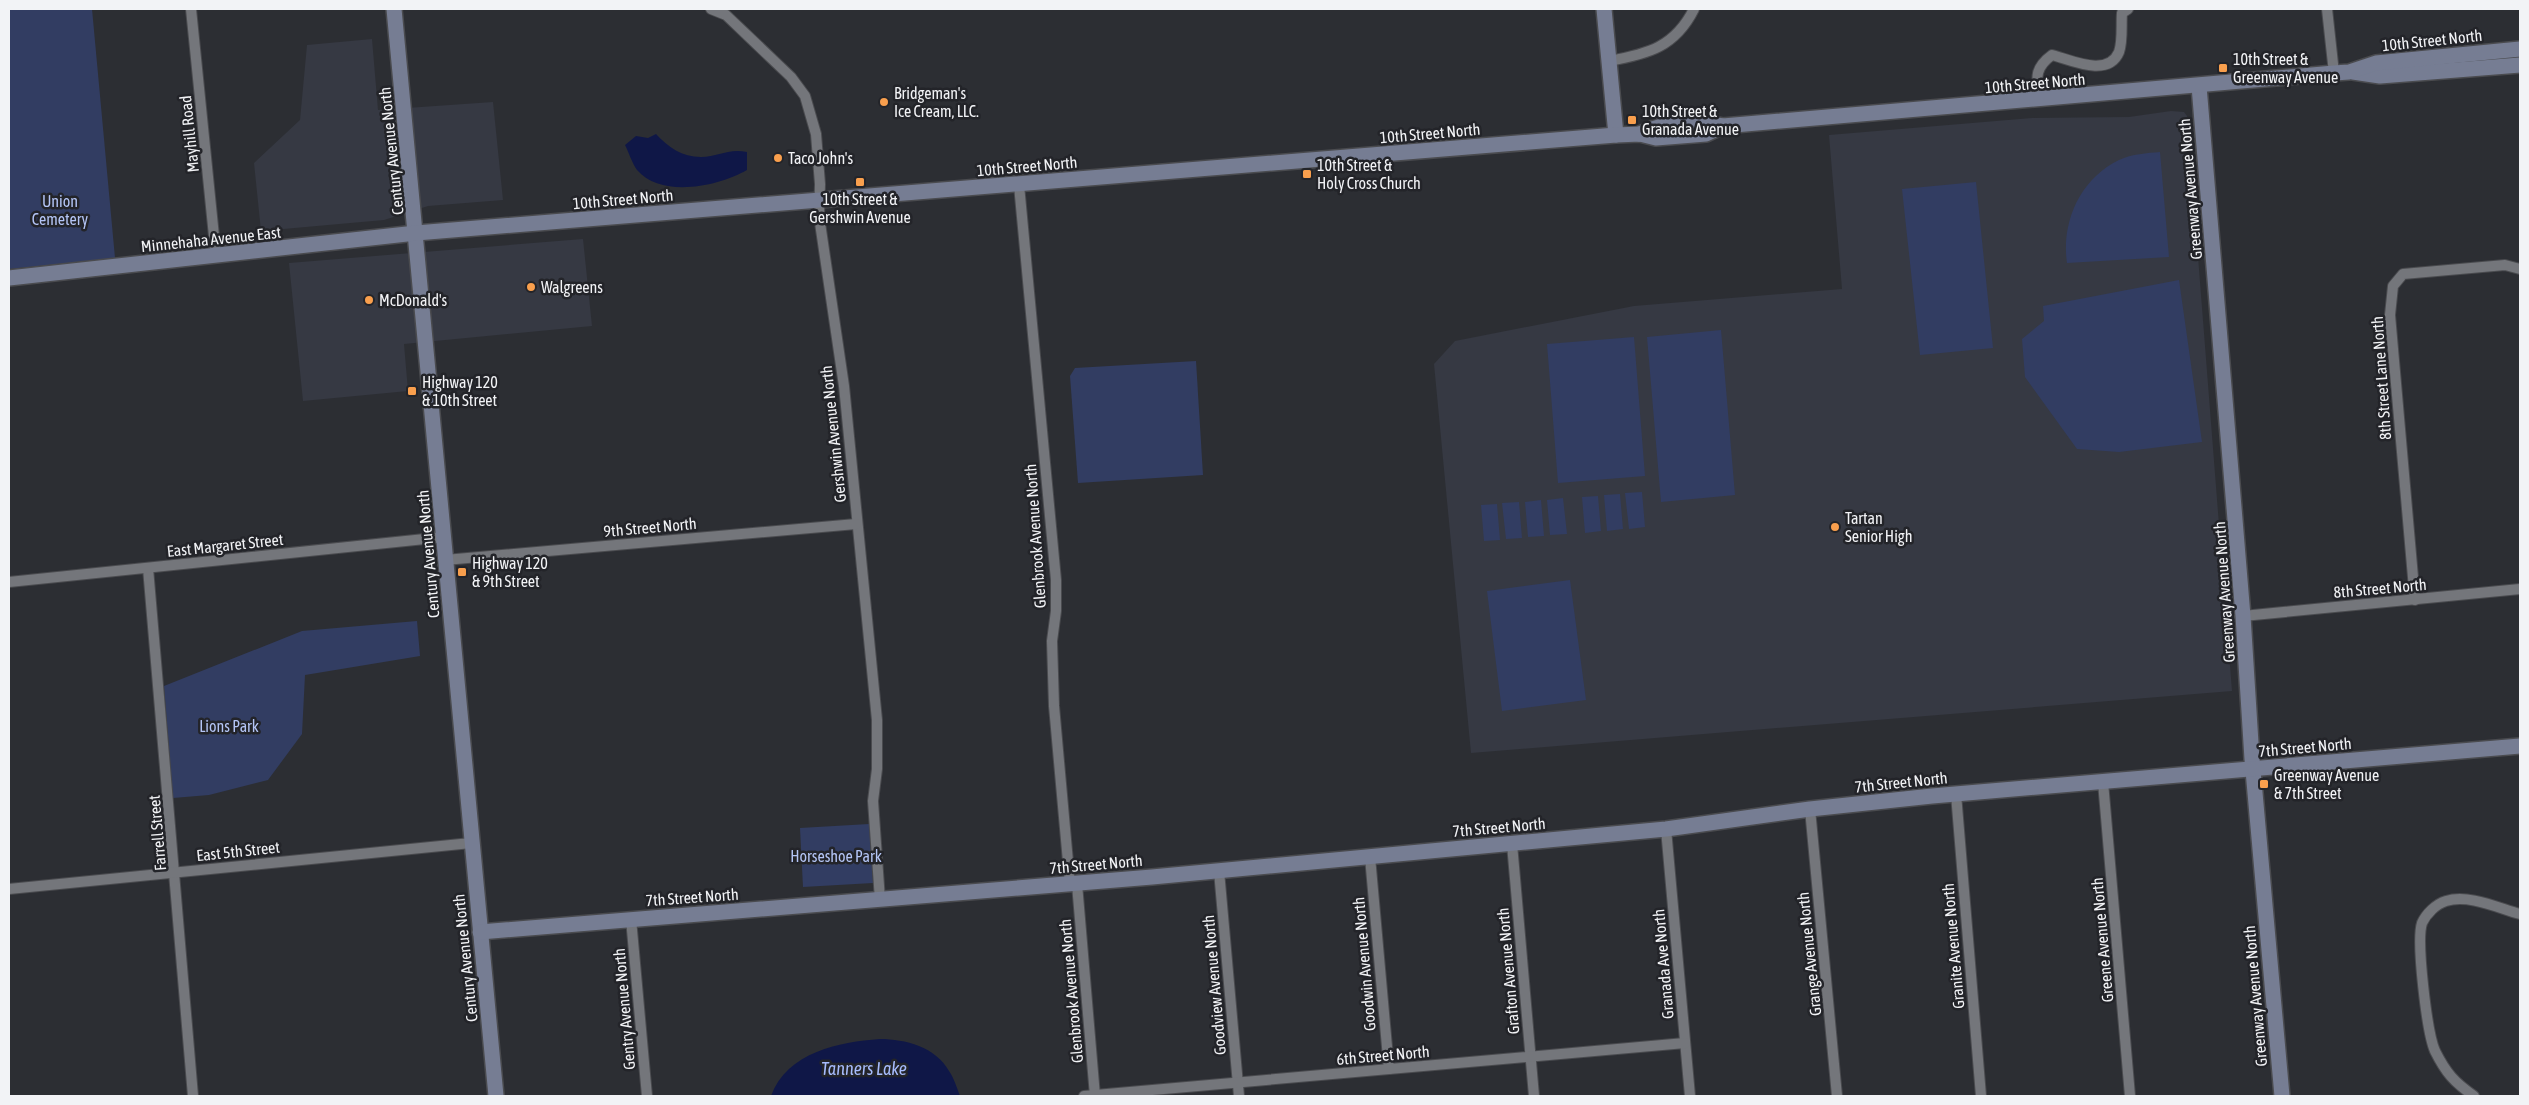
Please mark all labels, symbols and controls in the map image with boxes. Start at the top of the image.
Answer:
street label: 10th Street North [2381,26,2483,54]
place label: 10th Street & Greenway Avenue [2233,50,2338,87]
marker: 10th Street & Greenway Avenue [2217,62,2229,74]
street label: 10th Street North [1984,70,2086,96]
place label: Bridgeman's Ice Cream, LLC. [894,84,979,120]
street label: Century Avenue North [375,86,408,216]
street label: Mayhill Road [176,94,203,173]
marker: Bridgeman's Ice Cream, LLC. [878,96,890,108]
place label: 10th Street & Granada Avenue [1642,102,1739,138]
marker: 10th Street & Granada Avenue [1626,114,1638,126]
street label: Greenway Avenue North [2175,118,2206,260]
street label: 10th Street North [1379,120,1481,146]
place label: Taco John's [788,149,853,167]
marker: Taco John's [772,152,784,164]
street label: 10th Street North [976,153,1078,179]
place label: 10th Street & Holy Cross Church [1317,156,1421,193]
marker: 10th Street & Holy Cross Church [1301,168,1313,180]
marker: 10th Street & Gershwin Avenue [854,176,866,188]
street label: 10th Street North [572,186,674,212]
place label: 10th Street & Gershwin Avenue [809,190,911,226]
park label: Union Cemetery [32,192,89,229]
street label: Minnehaha Avenue East [140,223,282,255]
place label: Walgreens [541,278,603,297]
marker: Walgreens [525,281,537,293]
place label: McDonald's [379,291,448,309]
marker: McDonald's [363,294,375,306]
street label: 8th Street Lane North [2368,315,2394,441]
street label: Gershwin Avenue North [817,365,849,503]
place label: Highway 120 & 10th Street [422,373,498,409]
marker: Highway 120 & 10th Street [406,385,418,397]
street label: Glenbrook Avenue North [1021,463,1049,609]
street label: Century Avenue North [413,489,444,619]
place label: Tartan Senior High [1845,509,1912,546]
street label: 9th Street North [603,514,697,540]
marker: Tartan Senior High [1829,521,1841,533]
street label: Greenway Avenue North [2210,521,2239,663]
street label: East Margaret Street [166,530,285,561]
place label: Highway 120 & 9th Street [472,554,548,590]
marker: Highway 120 & 9th Street [456,566,468,578]
street label: 8th Street North [2333,575,2427,601]
park label: Lions Park [199,717,259,735]
street label: 7th Street North [2258,734,2352,760]
place label: Greenway Avenue & 7th Street [2274,766,2379,802]
street label: 7th Street North [1854,768,1948,796]
marker: Greenway Avenue & 7th Street [2258,778,2270,790]
street label: Farrell Street [145,794,169,872]
street label: 7th Street North [1452,814,1546,840]
street label: East 5th Street [195,838,281,864]
park label: Horseshoe Park [790,847,882,865]
street label: 7th Street North [1049,851,1143,877]
street label: Greene Avenue North [2088,877,2116,1003]
street label: Granite Avenue North [1939,882,1967,1010]
street label: 7th Street North [645,885,739,909]
street label: Grange Avenue North [1794,891,1825,1017]
street label: Century Avenue North [449,893,482,1023]
street label: Goodwin Avenue North [1349,896,1379,1032]
street label: Grafton Avenue North [1493,907,1523,1035]
street label: Granada Ave North [1649,908,1677,1020]
street label: Goodview Avenue North [1199,914,1229,1056]
street label: Glenbrook Avenue North [1056,918,1086,1064]
street label: Greenway Avenue North [2240,925,2271,1067]
street label: Gentry Avenue North [610,947,639,1071]
street label: 6th Street North [1336,1042,1430,1068]
water label: Tanners Lake [821,1058,907,1079]

